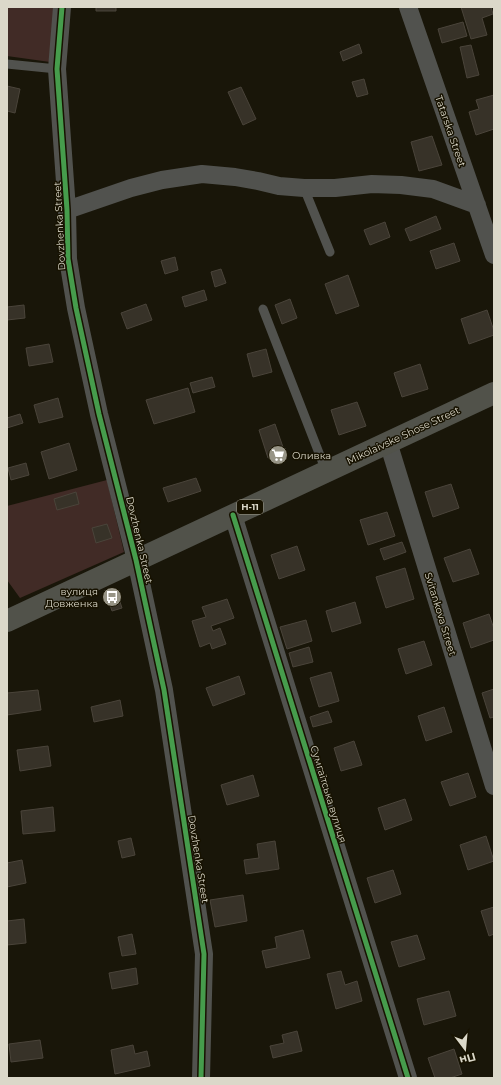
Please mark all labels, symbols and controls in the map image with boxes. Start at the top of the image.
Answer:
street label: Tatarska Street [432,94,469,169]
street label: Dovzhenka Street [51,181,68,271]
street label: Mikolaivske Shose Street [345,404,462,467]
supermarket icon: Оливка [267,444,289,466]
place label: Оливка [292,449,331,462]
street label: Dovzhenka Street [123,495,156,585]
road number: Н-11 [237,500,263,514]
street label: Svitankova Street [422,571,459,657]
place label: вулиця Довженка [45,585,98,610]
bus stop icon: вулиця Довженка [101,586,123,608]
street label: Сумгаїтська вулиця [307,744,350,845]
street label: Dovzhenka Street [185,814,212,904]
north arrow [445,1029,485,1069]
text: Пн [458,1050,478,1068]

